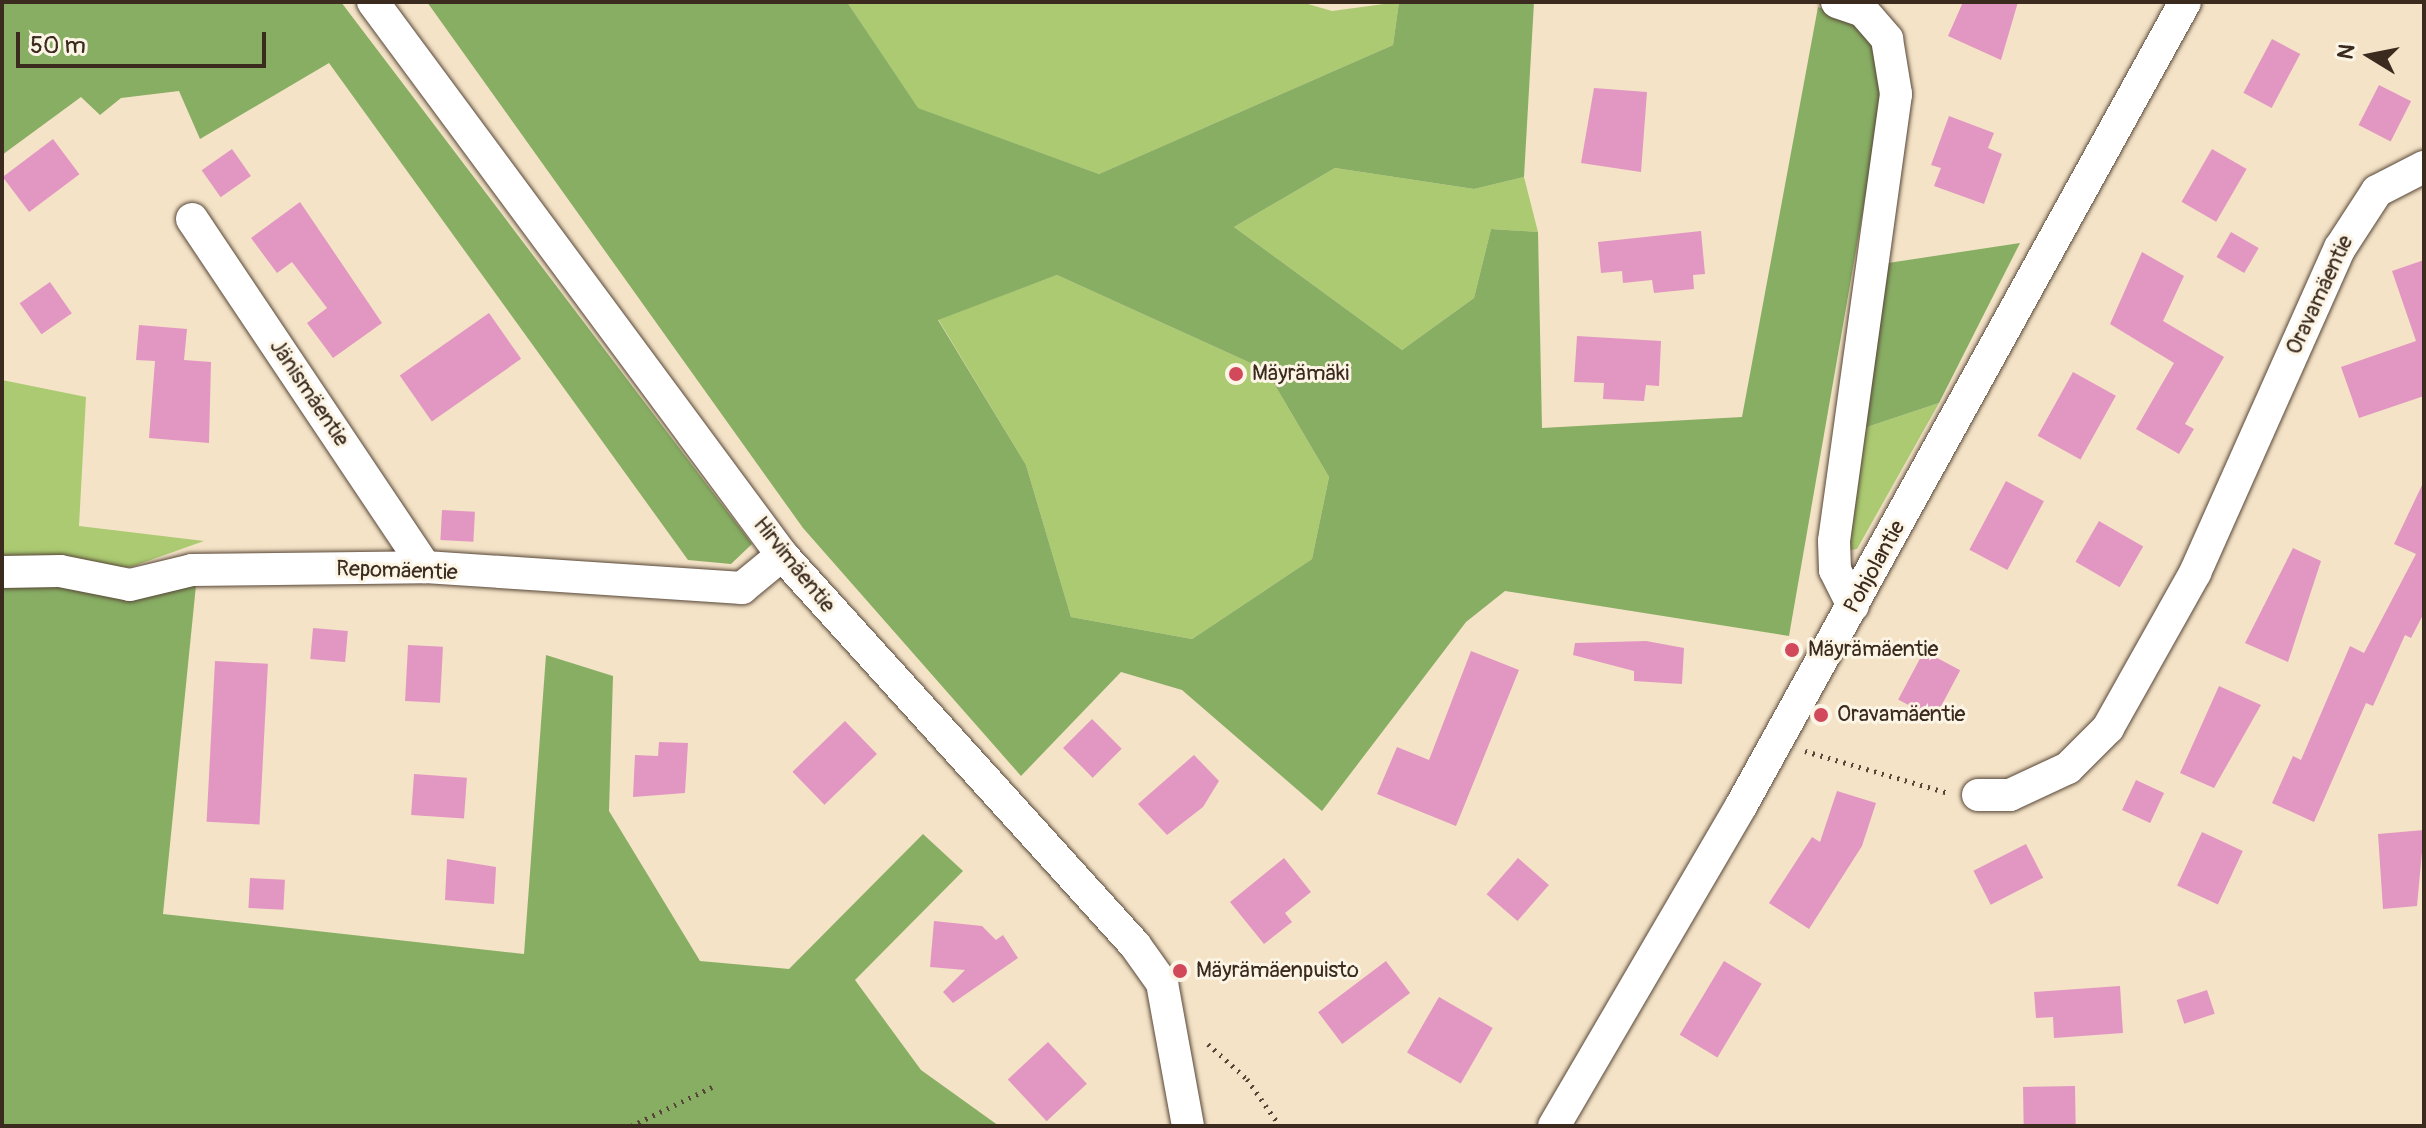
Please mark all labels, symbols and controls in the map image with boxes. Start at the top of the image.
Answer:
scale bar [20,16,270,66]
north arrow [2330,16,2410,96]
text: 50 m [30,31,86,60]
text: N [2331,42,2361,62]
street label: Oravamäentie [2281,231,2359,359]
street label: Jänismäentie [264,334,354,452]
place label: Mäyrämäki [1252,361,1349,387]
marker: Mäyrämäki [1227,365,1245,383]
street label: Hirvimäentie [747,512,841,618]
street label: Pohjolantie [1839,516,1911,618]
street label: Repomäentie [336,556,458,586]
place label: Mäyrämäentie [1808,637,1938,663]
marker: Mäyrämäentie [1783,641,1801,659]
place label: Oravamäentie [1837,702,1965,728]
marker: Oravamäentie [1812,706,1830,724]
place label: Mäyrämäenpuisto [1196,958,1359,984]
marker: Mäyrämäenpuisto [1171,962,1189,980]

